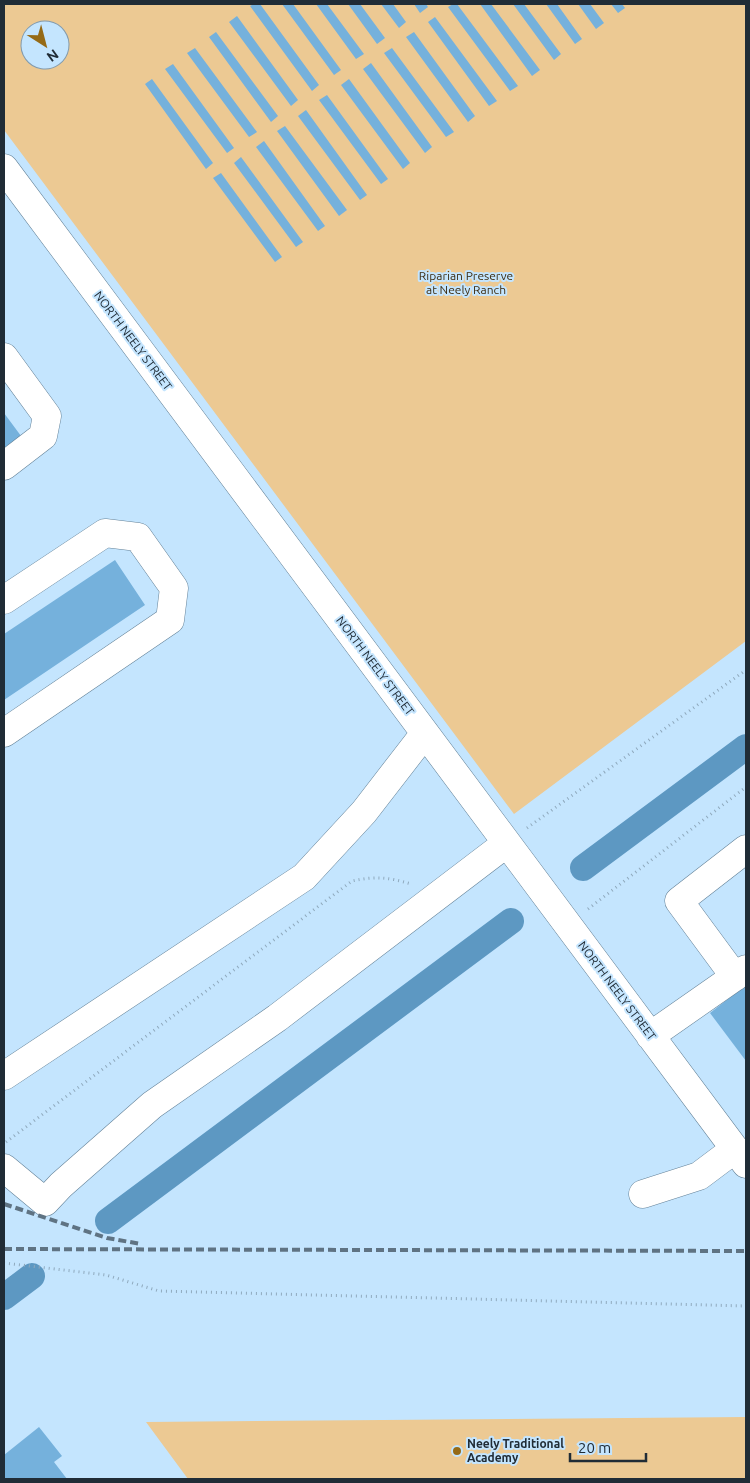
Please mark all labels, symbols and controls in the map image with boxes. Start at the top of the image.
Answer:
north arrow [20,20,70,70]
text: N [44,46,62,65]
park label: Riparian Preserve at Neely Ranch [419,269,513,296]
street label: NORTH NEELY STREET [92,289,175,393]
street label: NORTH NEELY STREET [334,614,417,718]
street label: NORTH NEELY STREET [576,939,659,1043]
scale bar [570,1430,646,1462]
place label: Neely Traditional Academy [467,1437,564,1464]
text: 20 m [578,1439,611,1456]
marker: Neely Traditional Academy [451,1445,463,1457]

